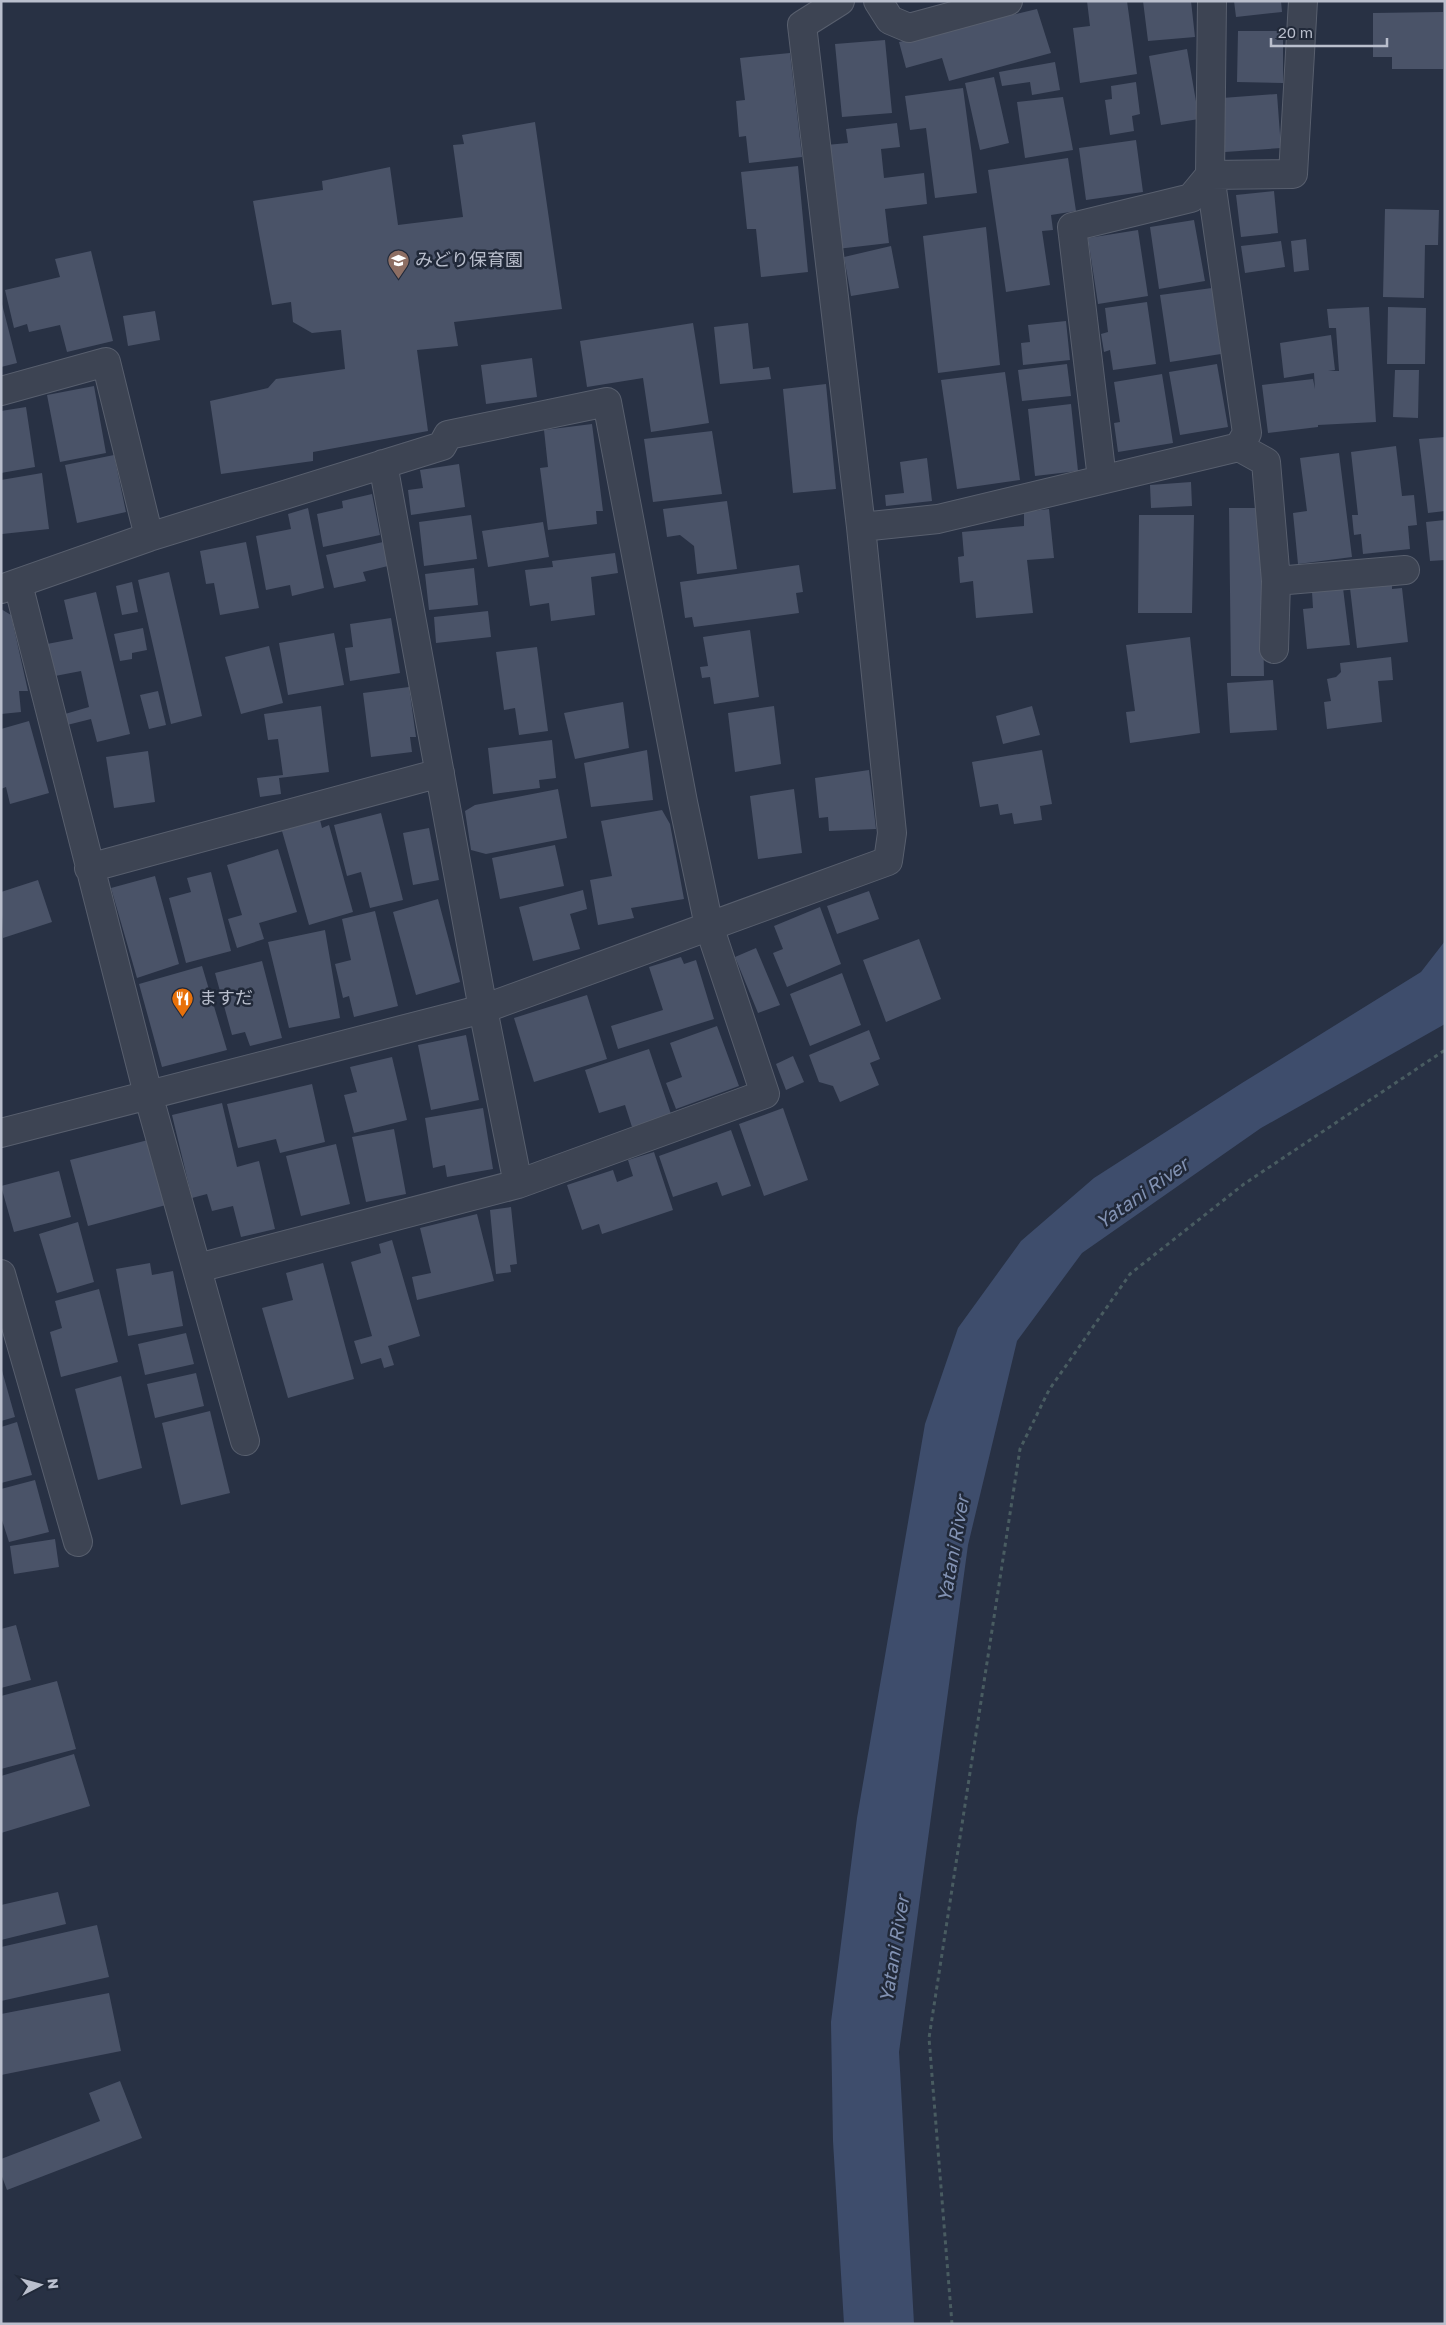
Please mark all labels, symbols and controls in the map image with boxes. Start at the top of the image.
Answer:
scale bar [1271,15,1387,47]
text: 20 m [1278,23,1313,41]
school or university icon: みどり保育園 [387,248,411,279]
place label: みどり保育園 [415,248,523,270]
restaurant icon: ますだ [171,986,195,1017]
place label: ますだ [199,986,253,1008]
water label: Yatani River [1091,1151,1195,1233]
water label: Yatani River [932,1491,974,1604]
water label: Yatani River [874,1891,914,2004]
north arrow [15,2260,65,2310]
text: N [44,2277,62,2290]

